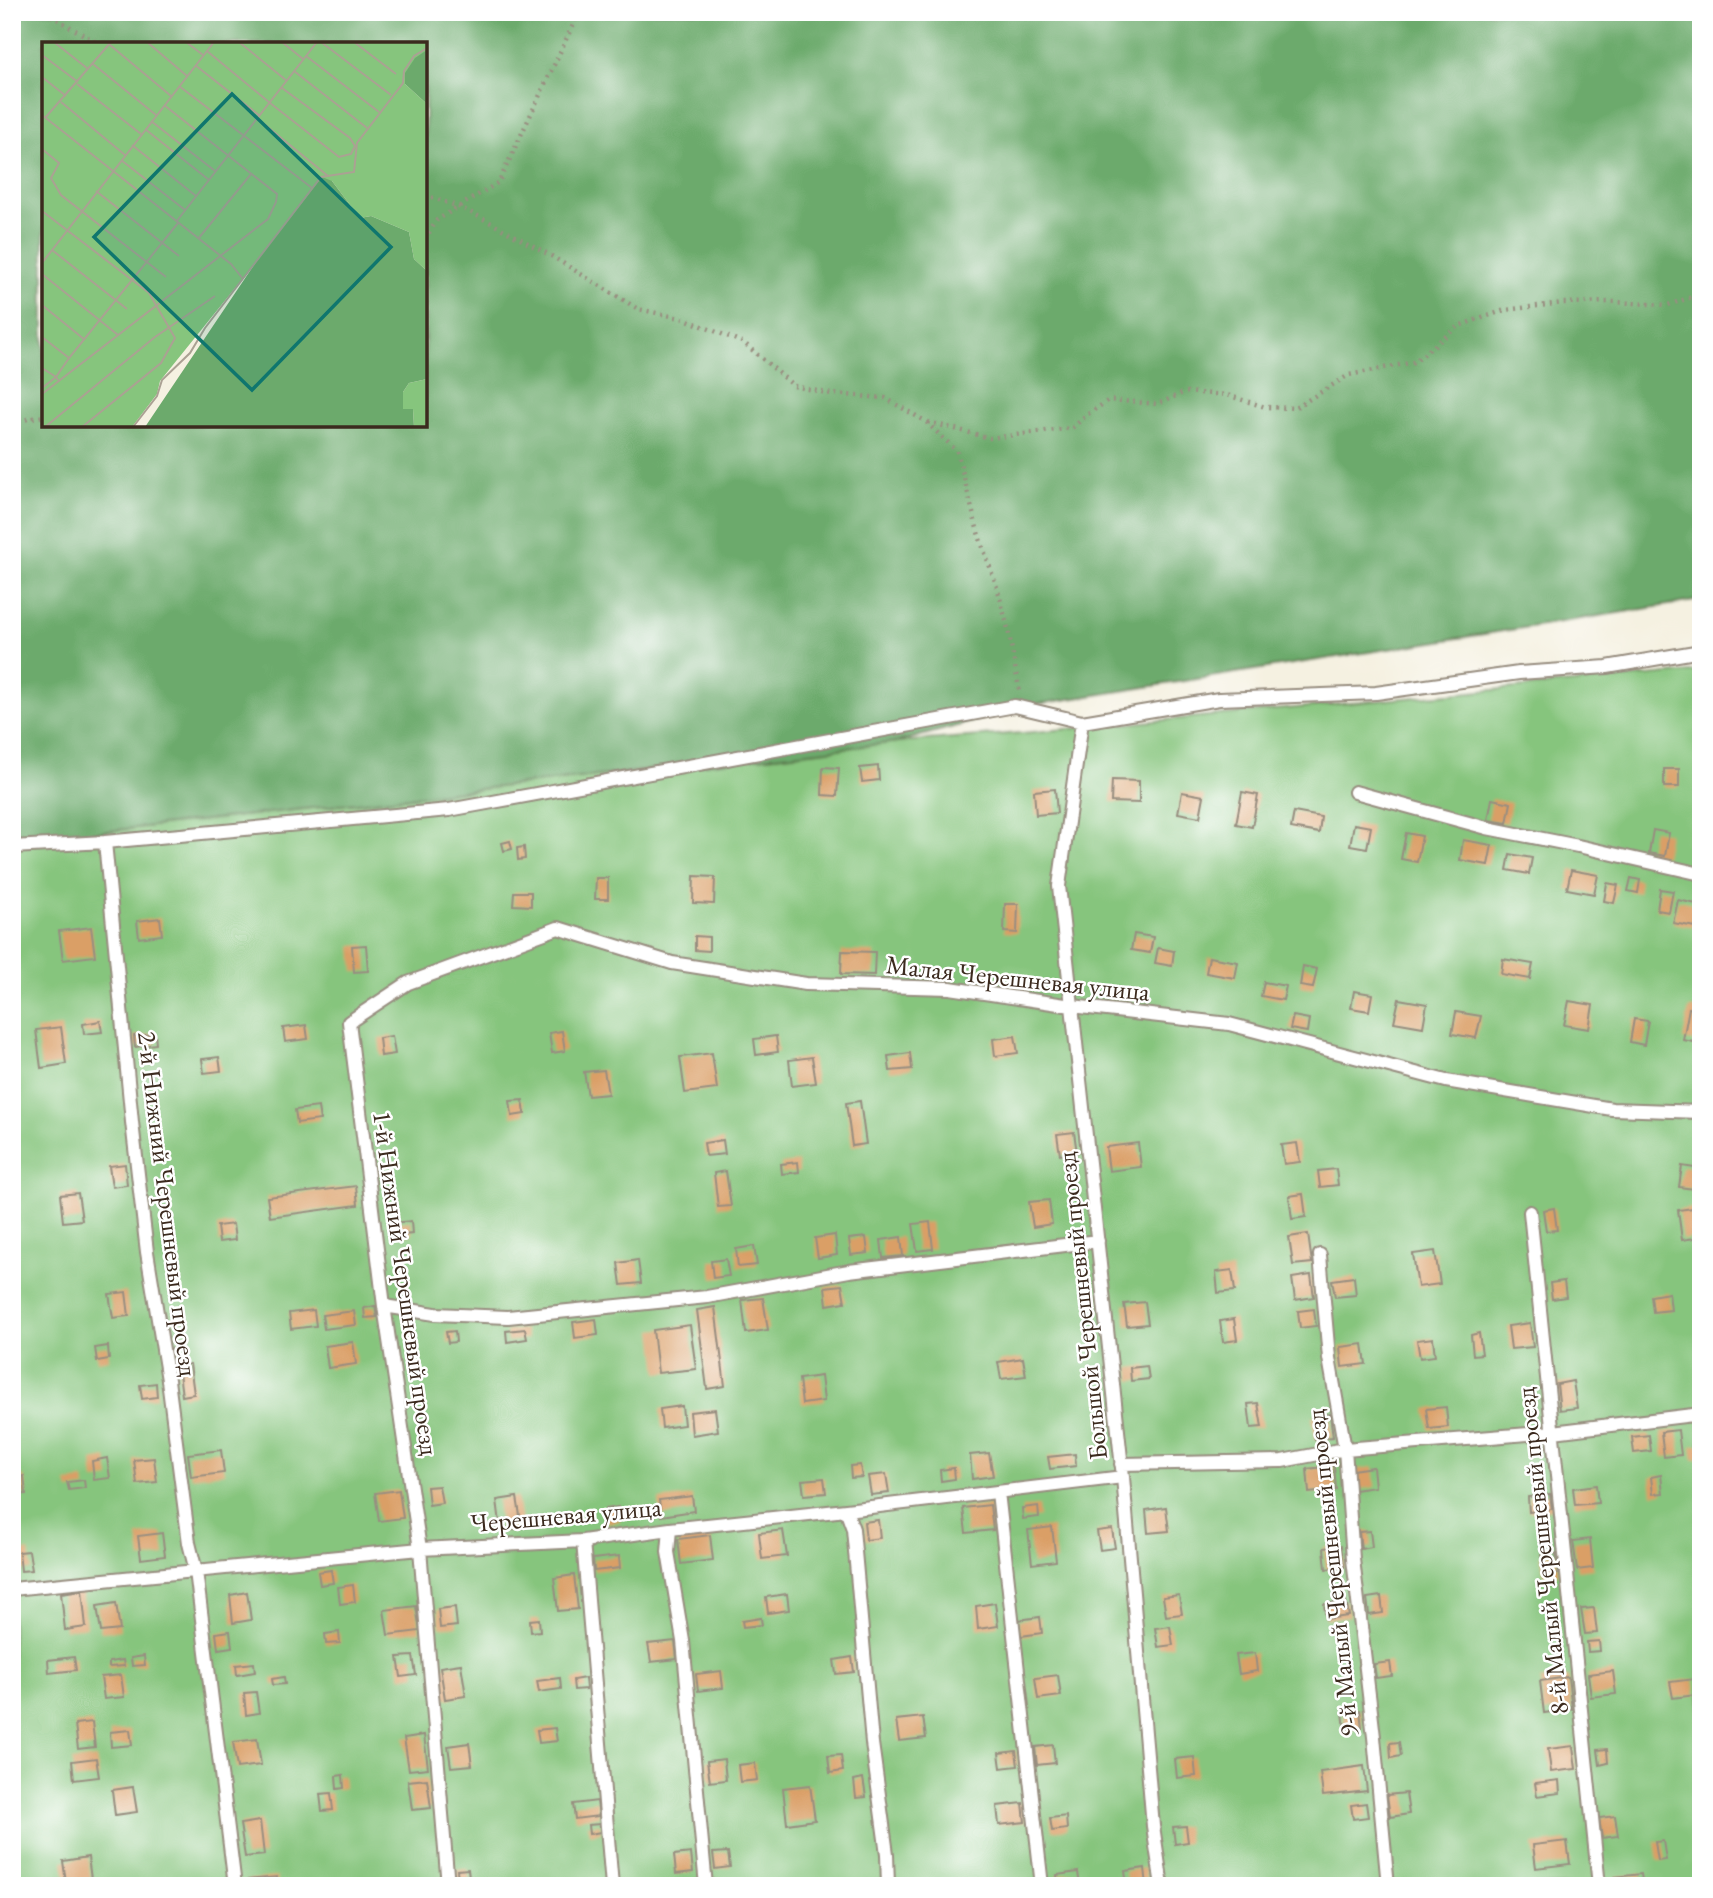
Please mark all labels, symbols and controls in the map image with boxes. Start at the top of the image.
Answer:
inset map [42,42,427,427]
street label: Малая Черешневая улица [884,947,1152,1009]
street label: 2-й Нижний Черешневый проезд [130,1029,206,1379]
street label: 1-й Нижний Черешневый проезд [365,1109,447,1458]
street label: Большой Черешневый проезд [1049,1150,1115,1462]
street label: 8-й Малый Черешневый проезд [1508,1385,1576,1716]
street label: 9-й Малый Черешневый проезд [1298,1407,1366,1738]
street label: Черешневая улица [469,1490,664,1540]

